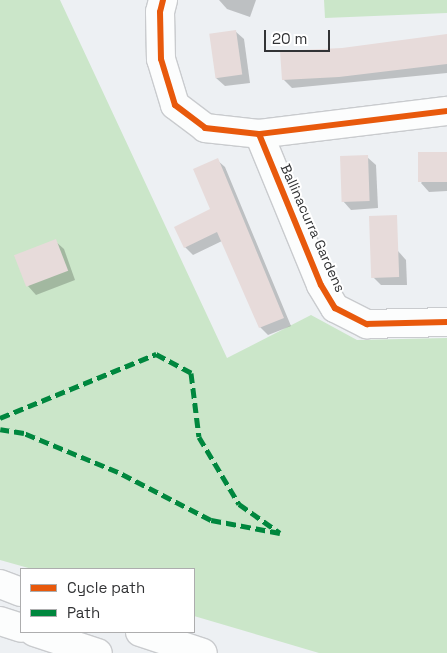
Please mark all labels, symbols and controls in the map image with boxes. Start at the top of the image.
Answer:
scale bar [267,20,333,52]
text: 20 m [272,29,307,48]
street label: Ballinacurra Gardens [277,161,349,295]
legend [20,568,195,633]
text: Cycle path [67,578,145,597]
text: Path [67,603,100,622]

